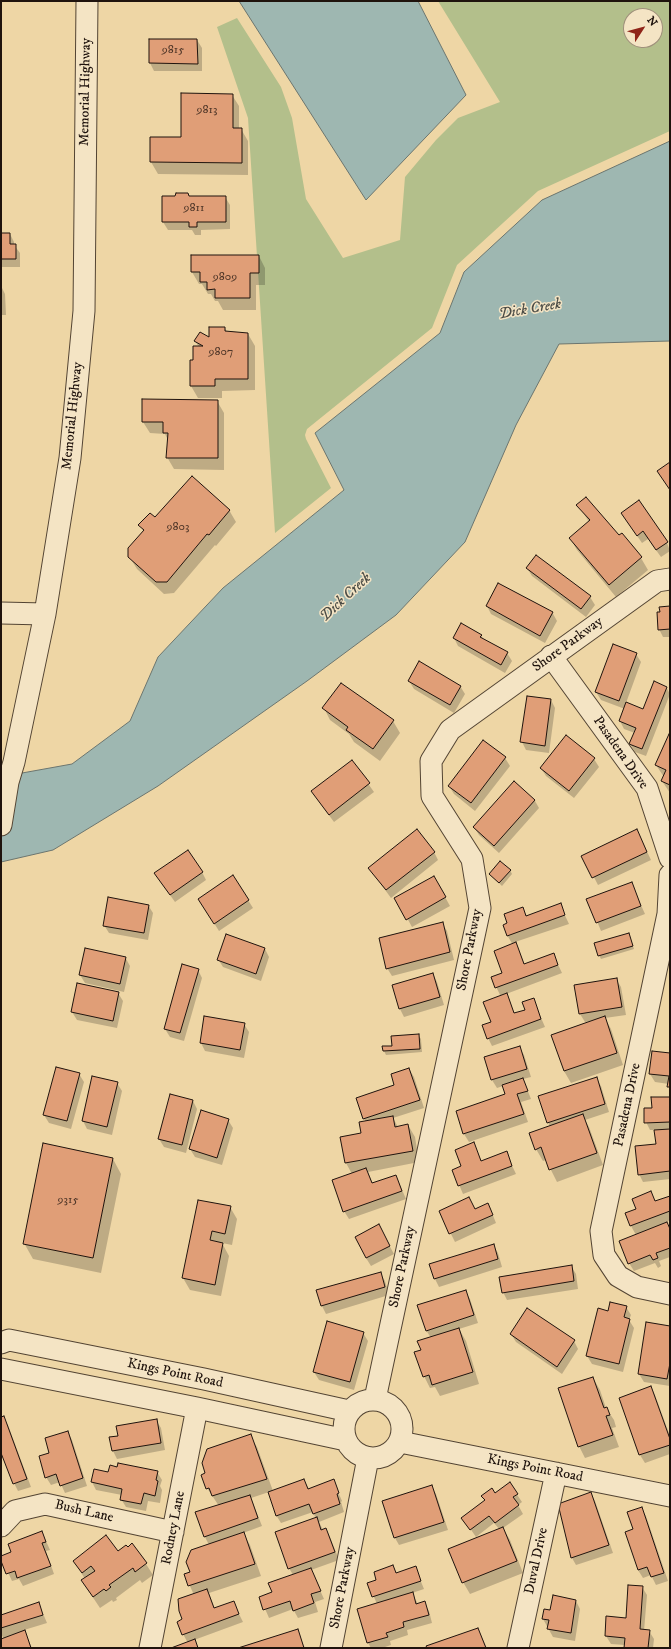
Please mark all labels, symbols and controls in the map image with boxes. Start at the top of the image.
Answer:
north arrow [623,8,663,48]
text: N [644,14,660,29]
street label: Memorial Highway [77,38,95,146]
house number: 9815 [162,44,184,58]
house number: 9813 [197,104,217,118]
house number: 9811 [184,202,204,216]
house number: 9809 [213,271,237,285]
water label: Dick Creek [497,296,563,324]
house number: 9807 [209,346,233,360]
street label: Memorial Highway [59,361,87,471]
house number: 9803 [167,521,189,535]
water label: Dick Creek [317,570,375,626]
street label: Shore Parkway [529,614,607,676]
street label: Pasadena Drive [589,713,651,793]
street label: Shore Parkway [454,908,486,992]
street label: Pasadena Drive [611,1062,645,1148]
house number: 9315 [58,1194,78,1208]
street label: Shore Parkway [386,1225,420,1309]
street label: Kings Point Road [126,1356,224,1392]
street label: Kings Point Road [486,1451,584,1487]
street label: Rodney Lane [159,1490,189,1566]
street label: Bush Lane [53,1497,115,1527]
street label: Duval Drive [522,1526,552,1596]
street label: Shore Parkway [327,1546,359,1630]

